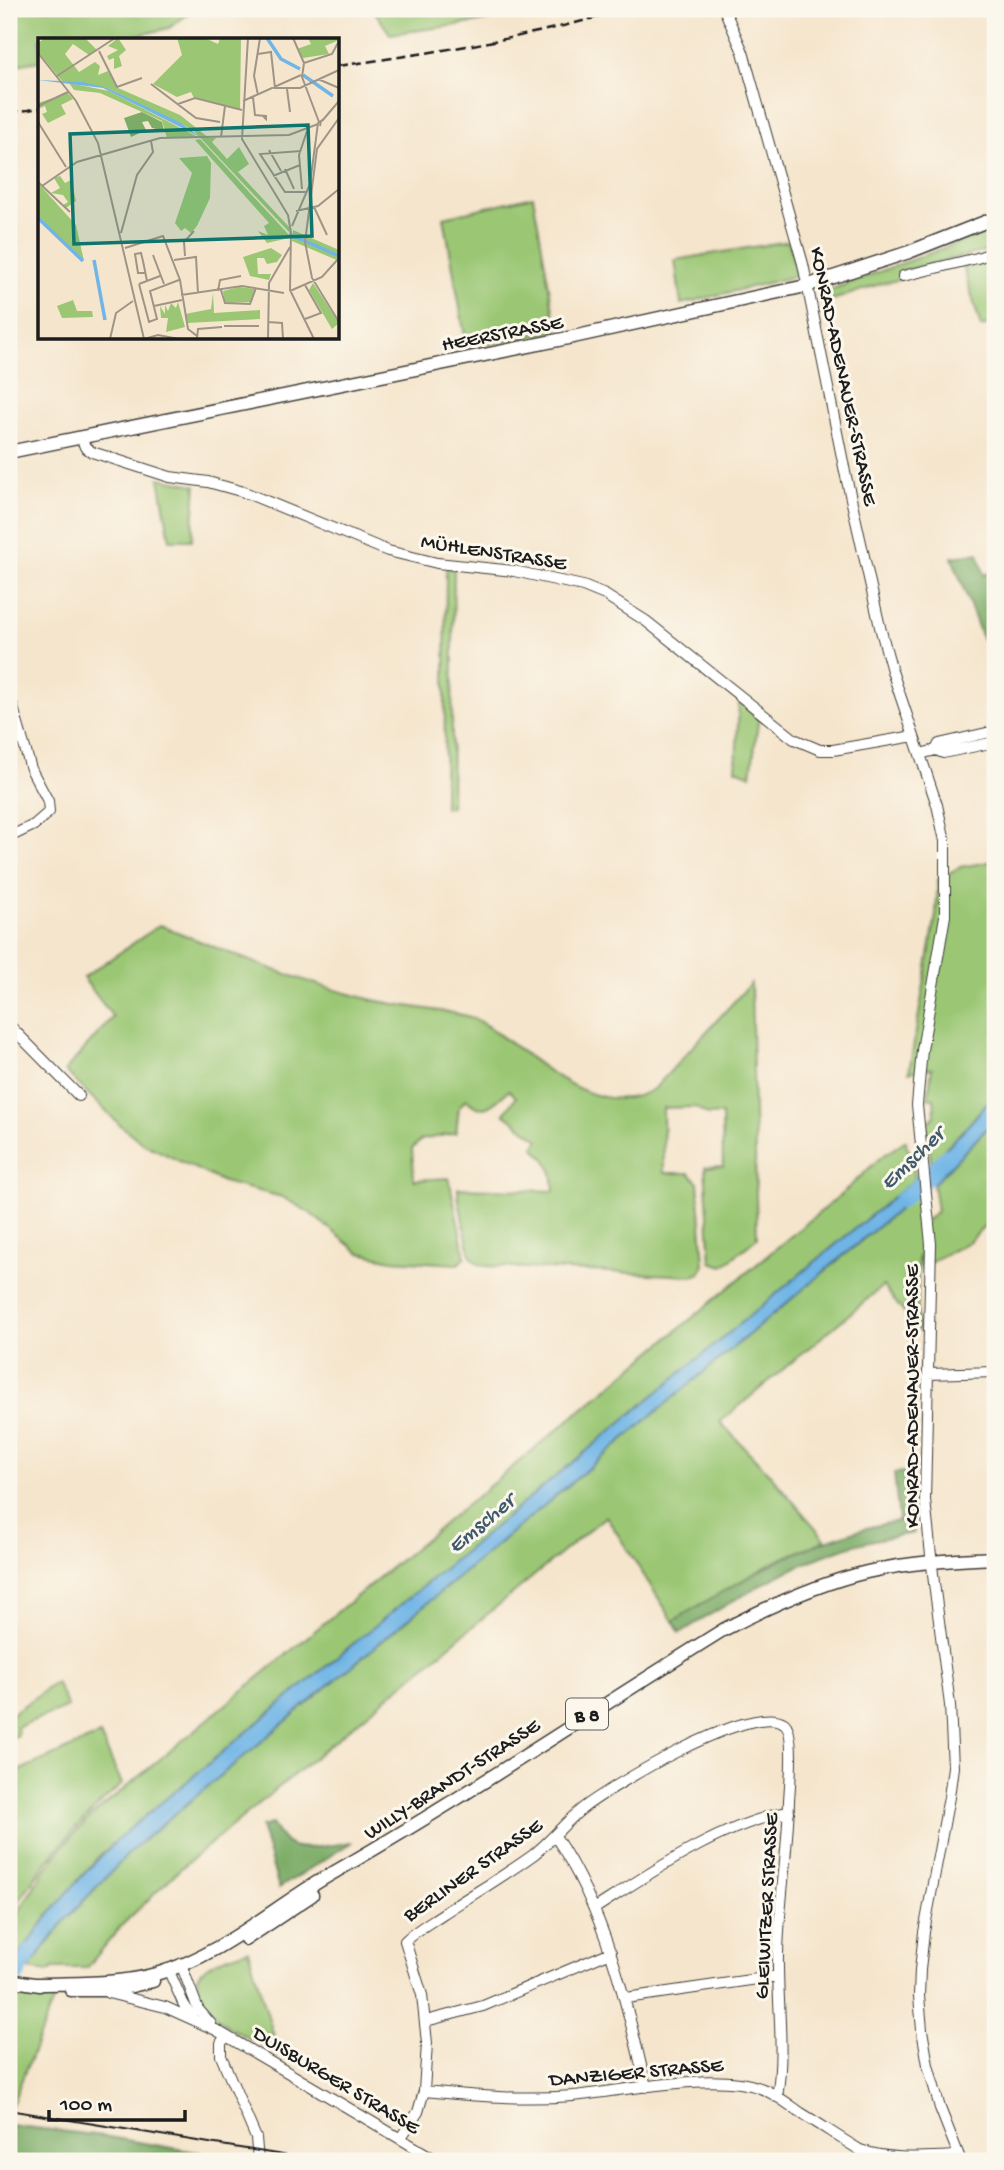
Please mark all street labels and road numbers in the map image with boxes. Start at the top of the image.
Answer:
street label: KONRAD-ADENAUER-STRASSE [802,245,881,509]
street label: HEERSTRASSE [440,311,566,359]
street label: MÜHLENSTRASSE [419,531,569,578]
street label: KONRAD-ADENAUER-STRASSE [902,1263,927,1528]
road number: B 8 [566,1698,608,1730]
street label: WILLY-BRANDT-STRASSE [360,1714,546,1847]
street label: GLEIWITZER STRASSE [751,1812,786,2000]
street label: BERLINER STRASSE [399,1814,549,1930]
street label: DUISBURGER STRASSE [245,2021,424,2142]
street label: DANZIGER STRASSE [546,2054,725,2095]

